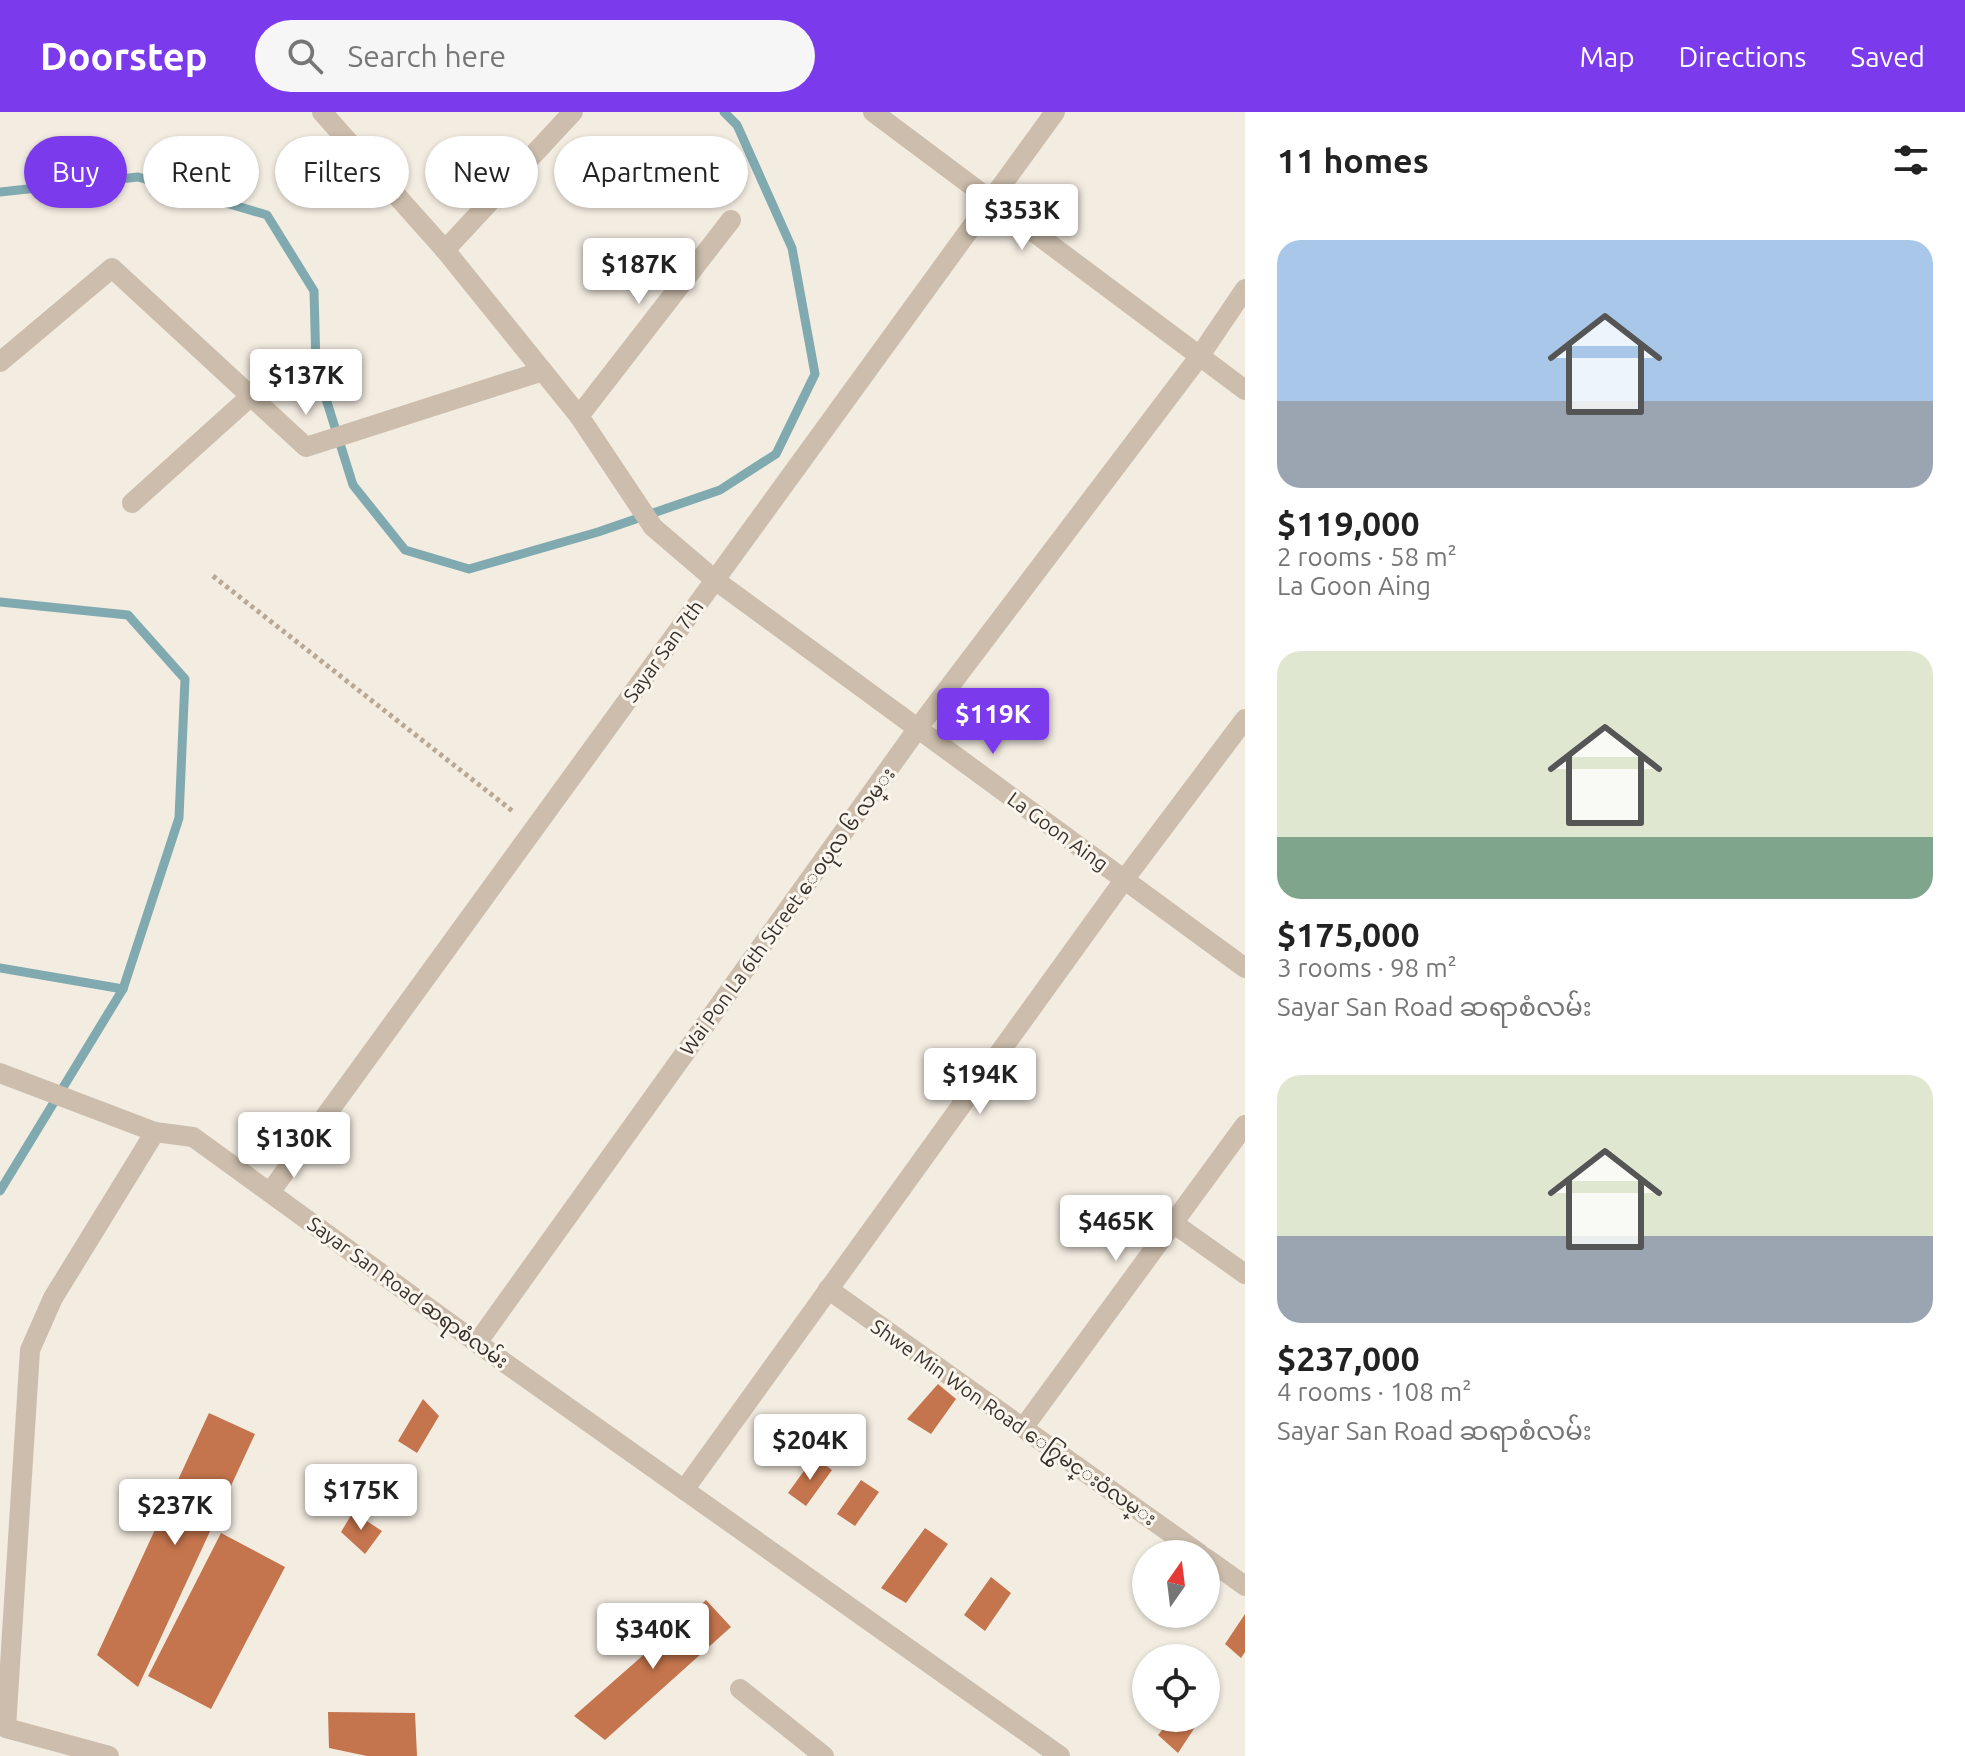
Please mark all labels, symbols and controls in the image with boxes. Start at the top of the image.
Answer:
search box [255,20,815,92]
icon: search [283,34,327,78]
text: Doorstep [40,35,207,77]
text: Search here [347,39,506,73]
text: Map [1579,41,1635,72]
text: Directions [1679,41,1806,72]
text: Saved [1850,41,1925,72]
chip: Buy [24,136,127,208]
chip: Rent [143,136,259,208]
chip: Filters [275,136,409,208]
chip: New [425,136,538,208]
chip: Apartment [554,136,748,208]
icon: filters [1889,138,1933,182]
text: 11 homes [1277,141,1429,179]
pin: $353K [966,184,1078,252]
text: $353K [984,195,1060,224]
pin: $187K [583,238,695,306]
text: $187K [601,249,677,278]
icon: home [1533,292,1677,436]
pin: $137K [250,349,362,417]
text: $137K [268,360,344,389]
text: $119,000 [1277,504,1420,542]
text: 2 rooms · 58 m² [1277,542,1457,571]
text: La Goon Aing [1277,571,1431,600]
street label: Sayar San 7th [618,596,708,706]
pin: $119K [937,688,1049,756]
text: $119K [955,699,1031,728]
icon: home [1533,703,1677,847]
street label: Wai Pon La 6th Street ေဝပုလ ၆ လမ္း [674,762,904,1063]
street label: La Goon Aing [1003,787,1113,875]
text: $175,000 [1277,915,1420,953]
text: 3 rooms · 98 m² [1277,953,1457,982]
text: Sayar San Road ဆရာစံလမ်း [1277,992,1592,1021]
pin: $194K [924,1048,1036,1116]
text: $194K [942,1059,1018,1088]
pin: $130K [238,1112,350,1180]
text: $130K [256,1123,332,1152]
icon: home [1533,1127,1677,1271]
pin: $465K [1060,1195,1172,1263]
text: $465K [1078,1206,1154,1235]
street label: Sayar San Road ဆရာစံလမ်း [300,1210,514,1377]
street label: Shwe Min Won Road ေ၇ြွမင္းဝံလမ္း [864,1313,1162,1534]
text: $237,000 [1277,1339,1420,1377]
text: 4 rooms · 108 m² [1277,1377,1472,1406]
pin: $204K [754,1414,866,1482]
text: Sayar San Road ဆရာစံလမ်း [1277,1416,1592,1445]
text: $204K [772,1425,848,1454]
pin: $175K [305,1464,417,1532]
text: $175K [323,1475,399,1504]
pin: $237K [119,1479,231,1547]
text: $237K [137,1490,213,1519]
north arrow [1132,1540,1220,1628]
map controls [1132,1540,1220,1732]
pin: $340K [597,1603,709,1671]
text: $340K [615,1614,691,1643]
button: locate [1132,1644,1220,1732]

